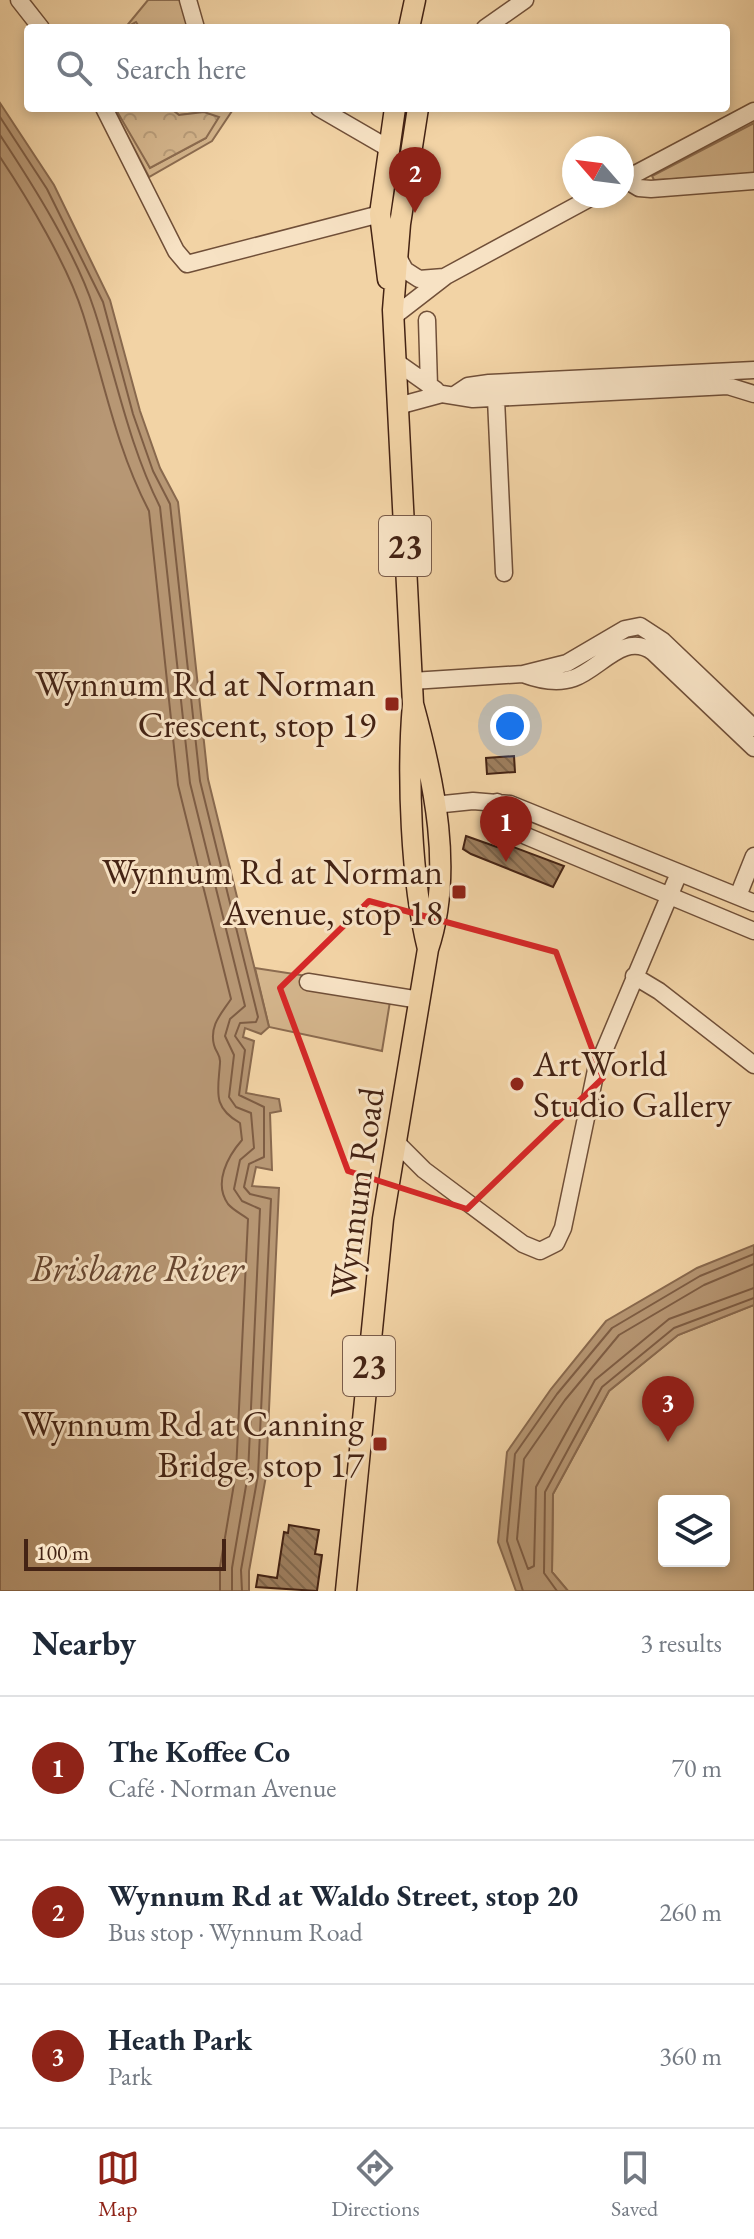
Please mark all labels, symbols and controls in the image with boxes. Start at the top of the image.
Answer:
search box [24,24,730,112]
icon: search [52,46,96,90]
text: Search here [116,49,246,88]
north arrow [562,136,634,208]
pin: 2 [389,147,441,213]
road number: 23 [379,516,431,576]
place label: Wynnum Rd at Norman Crescent, stop 19 [35,660,376,748]
marker: Wynnum Rd at Norman Crescent, stop 19 [383,695,401,713]
your location [490,706,530,746]
pin: 1 [480,796,532,862]
place label: Wynnum Rd at Norman Avenue, stop 18 [102,848,443,936]
marker: Wynnum Rd at Norman Avenue, stop 18 [450,883,468,901]
place label: ArtWorld Studio Gallery [532,1040,732,1128]
marker: ArtWorld Studio Gallery [508,1075,526,1093]
street label: Wynnum Road [318,1084,395,1302]
water label: Brisbane River [30,1243,245,1292]
road number: 23 [343,1336,395,1396]
pin: 3 [642,1376,694,1442]
place label: Wynnum Rd at Canning Bridge, stop 17 [21,1400,365,1488]
marker: Wynnum Rd at Canning Bridge, stop 17 [371,1435,389,1453]
map controls [658,1495,730,1567]
button: layers [658,1495,730,1567]
scale bar [24,1535,226,1571]
text: 100 m [36,1538,89,1567]
text: Nearby [32,1621,136,1665]
text: 3 results [641,1626,722,1660]
text: The Koffee Co [108,1732,290,1771]
text: 1 [51,1751,65,1785]
text: 70 m [672,1751,722,1785]
text: Café · Norman Avenue [108,1771,337,1805]
text: Wynnum Rd at Waldo Street, stop 20 [108,1876,578,1915]
text: 2 [51,1895,65,1929]
text: 260 m [659,1895,722,1929]
text: Bus stop · Wynnum Road [108,1915,363,1949]
text: Heath Park [108,2020,252,2059]
text: 3 [51,2039,65,2073]
text: 360 m [659,2039,722,2073]
text: Park [108,2059,152,2093]
tab: Map [96,2146,140,2223]
tab: Directions [331,2146,420,2223]
tab: Saved [611,2146,658,2223]

